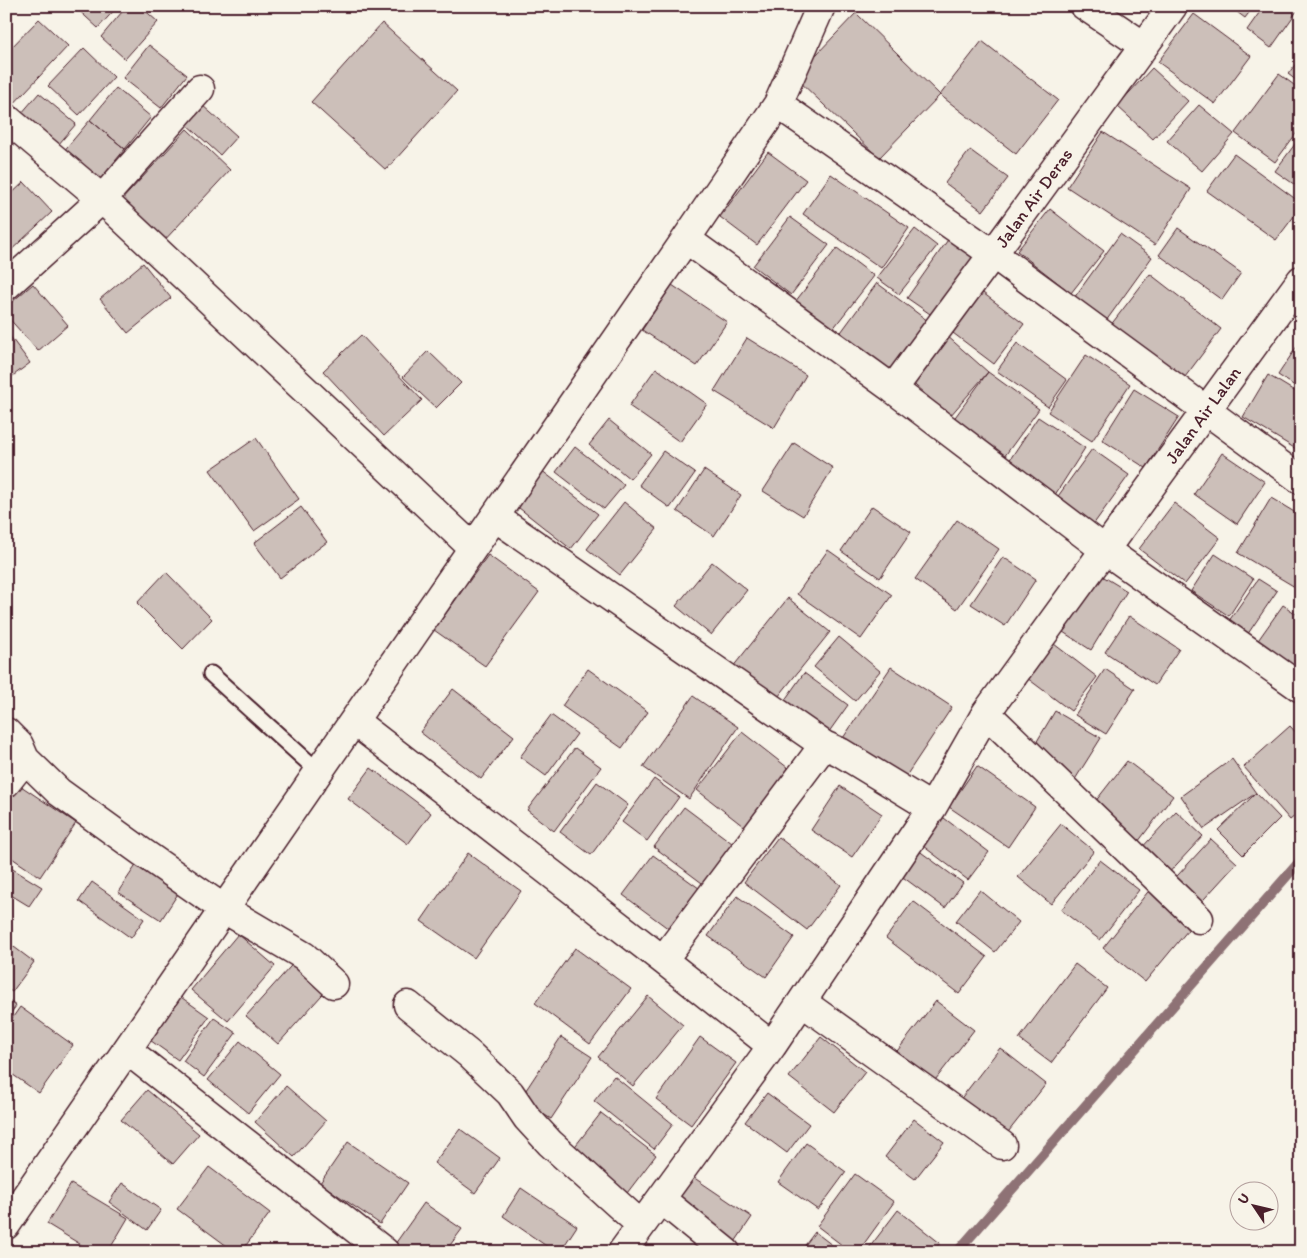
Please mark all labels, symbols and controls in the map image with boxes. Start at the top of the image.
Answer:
street label: Jalan Air Deras [991,144,1077,252]
street label: Jalan Air Lalan [1160,362,1246,468]
north arrow [1230,1180,1280,1230]
text: U [1234,1190,1253,1208]

